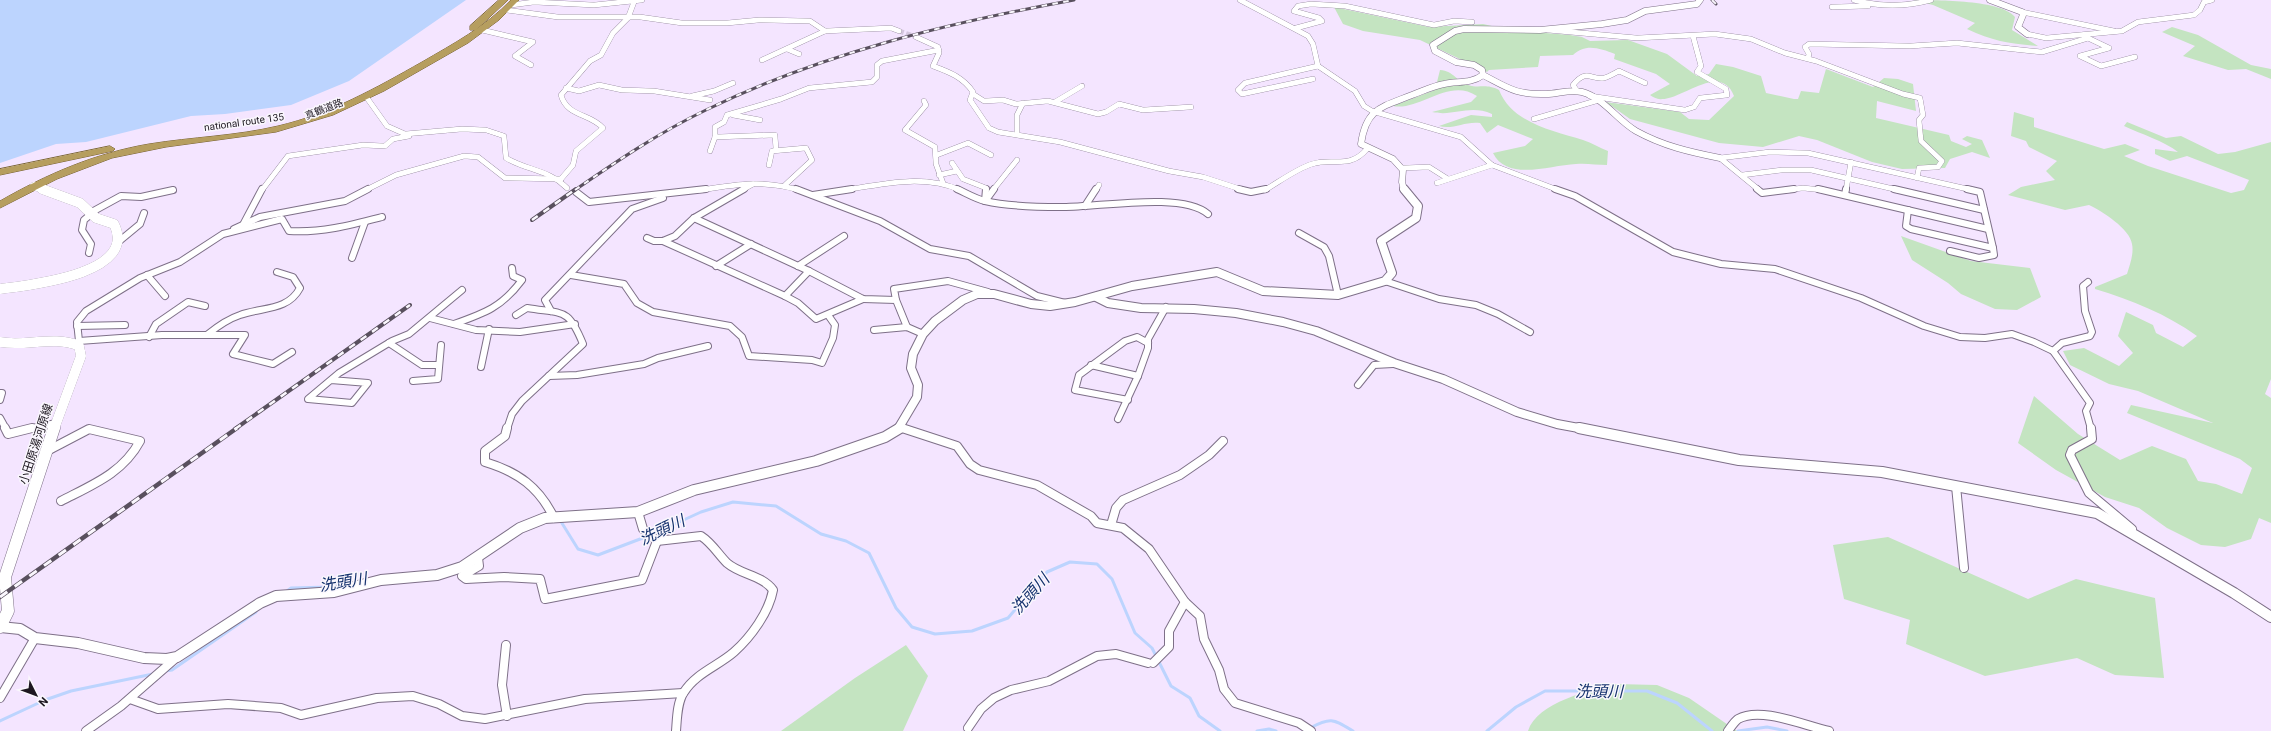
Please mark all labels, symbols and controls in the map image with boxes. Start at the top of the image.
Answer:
street label: 真鶴道路 [303,97,345,121]
street label: national route 135 [203,111,285,133]
street label: 小田原湯河原線 [16,402,56,486]
water label: 洗頭川 [636,510,690,549]
water label: 洗頭川 [1007,568,1054,618]
water label: 洗頭川 [318,569,370,595]
north arrow [16,675,56,715]
water label: 洗頭川 [1575,682,1625,701]
text: N [35,694,50,709]

